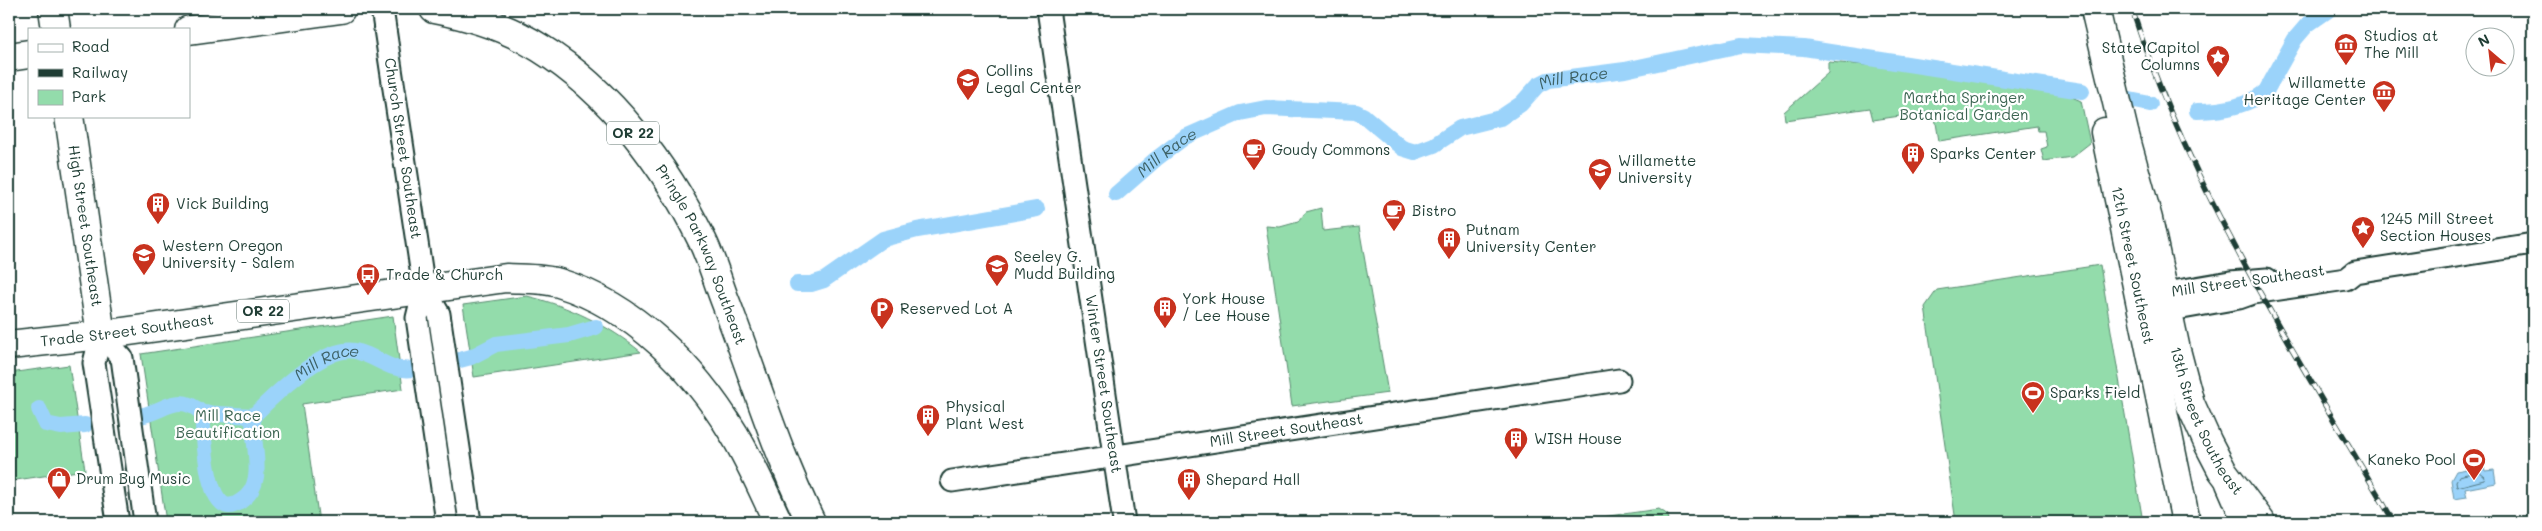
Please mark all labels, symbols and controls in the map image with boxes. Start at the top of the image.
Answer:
place label: Studios at The Mill [2364,25,2438,62]
legend [28,28,190,118]
north arrow [2464,28,2514,78]
text: N [2475,29,2493,51]
museum icon: Studios at The Mill [2333,32,2359,66]
text: Road [72,36,109,56]
place label: State Capitol Columns [2102,37,2200,74]
place icon: State Capitol Columns [2205,44,2231,78]
street label: Church Street Southeast [380,56,427,240]
place label: Collins Legal Center [986,60,1082,97]
water label: Mill Race [1534,61,1609,93]
text: Railway [72,62,128,82]
school or university icon: Collins Legal Center [955,67,981,101]
place label: Willamette Heritage Center [2243,72,2366,109]
museum icon: Willamette Heritage Center [2371,79,2397,113]
text: Park [72,86,106,106]
park label: Martha Springer Botanical Garden [1900,87,2028,124]
road number: OR 22 [607,122,659,144]
water label: Mill Race [1132,122,1200,181]
cafe icon: Goudy Commons [1241,137,1267,171]
place label: Goudy Commons [1272,139,1390,159]
building icon: Sparks Center [1900,141,1926,175]
place label: Sparks Center [1930,143,2036,163]
street label: High Street Southeast [64,144,108,308]
place label: Willamette University [1618,150,1696,187]
school or university icon: Willamette University [1587,157,1613,191]
street label: Pringle Parkway Southeast [652,160,752,347]
street label: 12th Street Southeast [2107,184,2160,346]
building icon: Vick Building [145,191,171,225]
place label: Vick Building [176,193,269,213]
cafe icon: Bistro [1381,198,1407,232]
place label: Bistro [1412,200,1456,220]
place label: 1245 Mill Street Section Houses [2380,208,2494,245]
place icon: 1245 Mill Street Section Houses [2350,215,2376,249]
place label: Putnam University Center [1466,219,1597,256]
building icon: Putnam University Center [1436,226,1462,260]
place label: Western Oregon University - Salem [162,235,295,272]
school or university icon: Western Oregon University - Salem [131,242,157,276]
place label: Seeley G. Mudd Building [1014,246,1115,283]
school or university icon: Seeley G. Mudd Building [984,253,1010,287]
street label: Mill Street Southeast [2170,259,2326,301]
bus stop icon: Trade & Church [355,262,381,296]
place label: Trade & Church [386,264,503,284]
place label: York House / Lee House [1182,288,1270,325]
street label: Winter Street Southeast [1081,293,1128,474]
building icon: York House / Lee House [1152,295,1178,329]
parking icon: Reserved Lot A [869,296,895,330]
place label: Reserved Lot A [900,298,1013,318]
road number: OR 22 [237,300,289,322]
street label: Trade Street Southeast [39,308,215,351]
water label: Mill Race [289,339,361,385]
street label: 13th Street Southeast [2166,344,2248,499]
sports icon: Sparks Field [2020,380,2046,414]
place label: Sparks Field [2050,382,2140,402]
place label: Physical Plant West [946,396,1024,433]
building icon: Physical Plant West [915,403,941,437]
park label: Mill Race Beautification [176,405,280,442]
street label: Mill Street Southeast [1208,408,1364,451]
building icon: WISH House [1503,426,1529,460]
place label: WISH House [1534,428,1622,448]
sports icon: Kaneko Pool [2461,447,2487,481]
place label: Kaneko Pool [2368,449,2456,469]
shop icon: Drum Bug Music [46,466,72,500]
building icon: Shepard Hall [1176,467,1202,501]
place label: Drum Bug Music [76,468,191,488]
place label: Shepard Hall [1206,469,1300,489]

